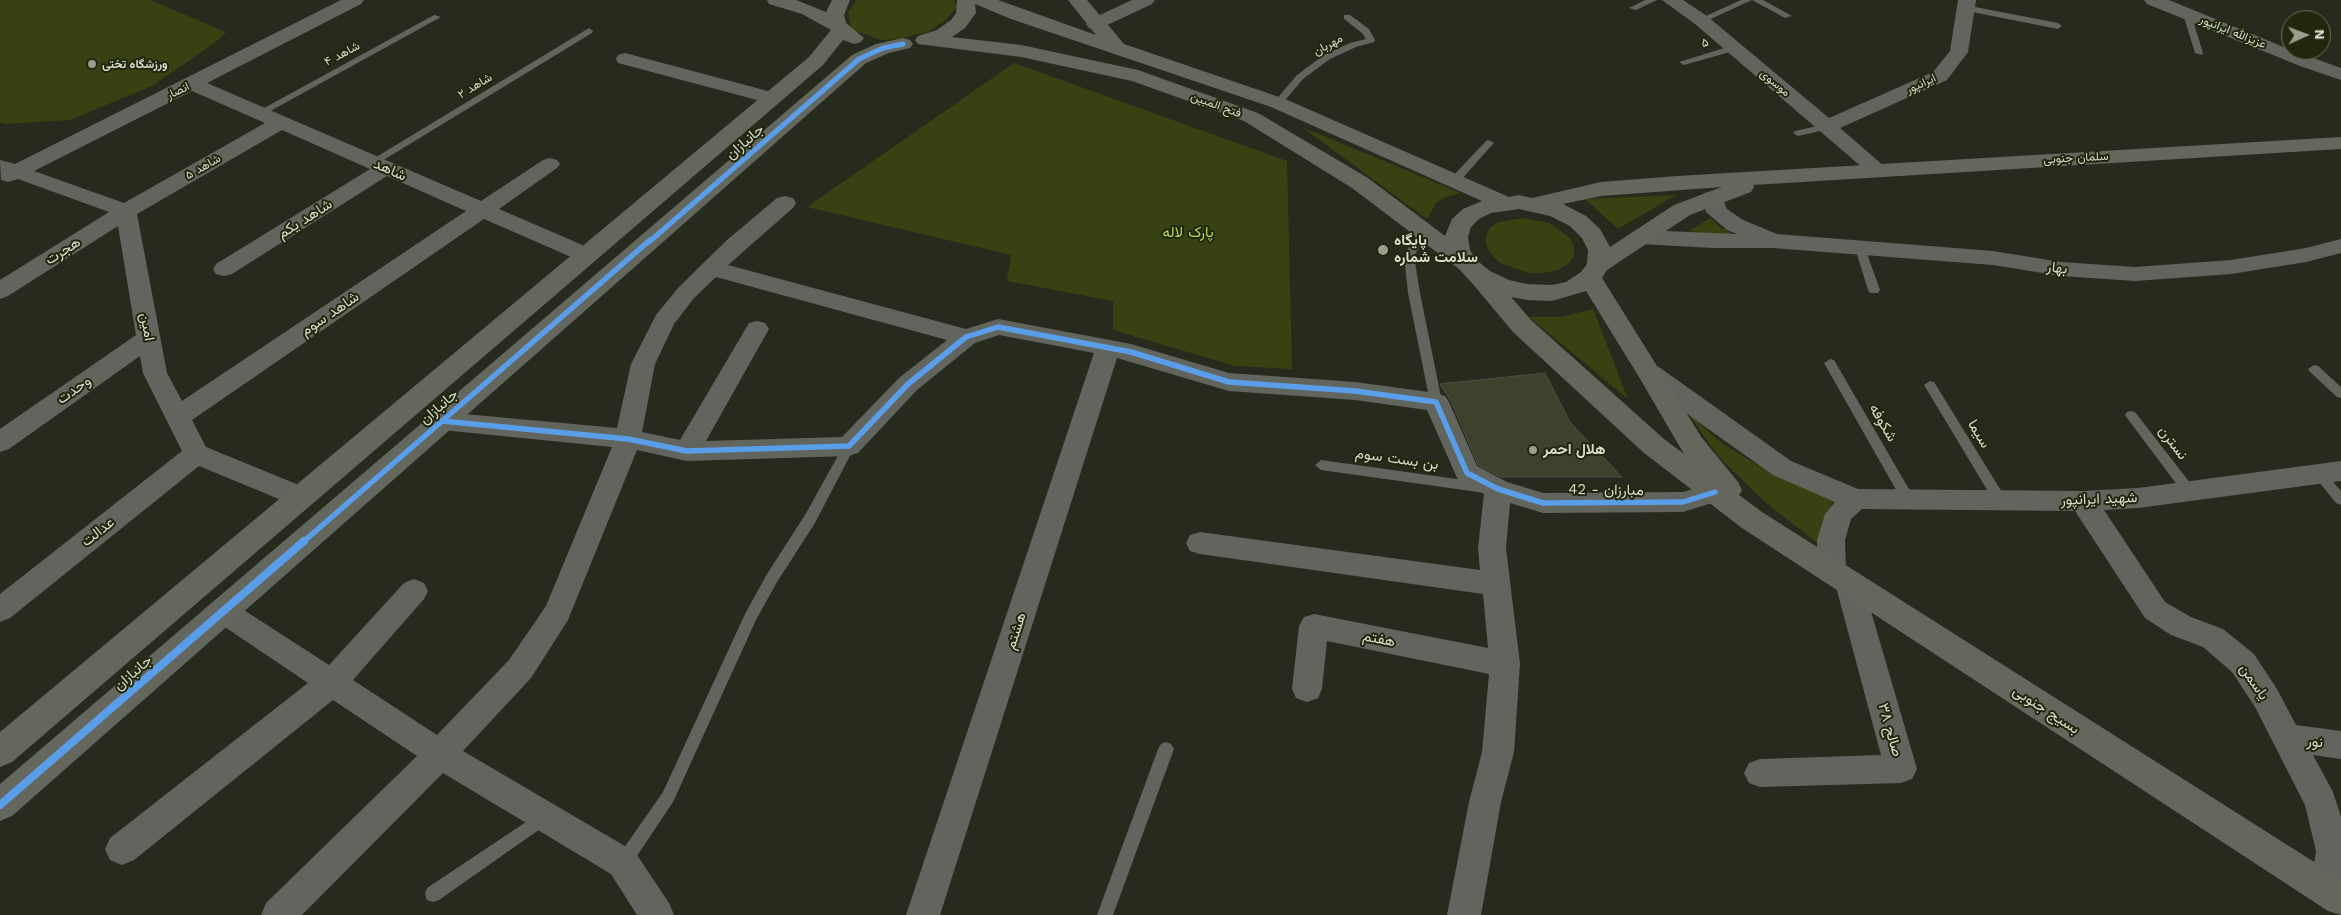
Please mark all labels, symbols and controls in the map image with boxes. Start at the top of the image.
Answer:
north arrow [2281,10,2331,60]
street label: عزیزالله ایرانپور [2198,12,2268,52]
text: N [2312,29,2328,40]
street label: مهربان [1311,31,1345,59]
street label: ۵ [1700,35,1710,51]
street label: شاهد ۴ [322,39,362,69]
place label: ورزشگاه تختی [102,57,168,71]
marker: ورزشگاه تختی [86,58,98,70]
street label: موسوی [1757,66,1793,100]
street label: شاهد ۲ [455,70,495,102]
street label: ایرانپور [1904,71,1938,97]
street label: انصار [164,79,192,103]
street label: فتح المبین [1189,89,1243,121]
street label: جانبازان [722,120,768,164]
street label: سلمان جنوبی [2043,149,2109,167]
street label: شاهد ۵ [183,151,223,183]
street label: شاهد [371,155,409,185]
street label: شاهد یکم [274,195,336,243]
park label: پارک لاله [1162,224,1214,242]
place label: پایگاه سلامت شماره [1394,232,1478,267]
street label: هجرت [42,233,84,269]
marker: پایگاه سلامت شماره [1376,243,1390,257]
street label: بهار [2046,258,2068,278]
street label: شاهد سوم [297,288,363,340]
street label: امین [136,312,158,342]
street label: وحدت [53,372,95,408]
street label: جانبازان [416,385,462,429]
street label: شکوفه [1865,401,1901,445]
street label: سیما [1964,417,1994,451]
street label: نسترن [2154,422,2192,464]
place label: هلال احمر [1543,441,1606,459]
street label: بن بست سوم [1354,444,1440,474]
marker: هلال احمر [1527,444,1539,456]
street label: مبارزان - 42 [1568,480,1644,500]
street label: شهید ایرانپور [2060,489,2138,509]
street label: عدالت [78,513,118,551]
street label: هشتم [1002,610,1030,652]
street label: هفتم [1361,627,1397,651]
street label: جانبازان [110,651,156,695]
street label: یاسمن [2235,660,2273,704]
street label: بسیج جنوبی [2009,682,2083,738]
street label: صالح ۳۸ [1874,701,1906,759]
street label: نور [2306,732,2324,752]

